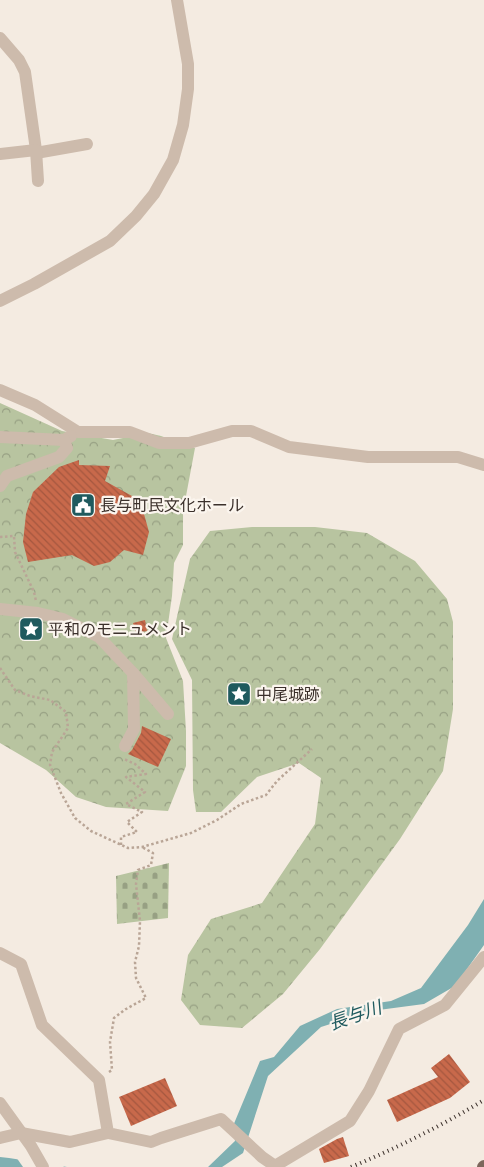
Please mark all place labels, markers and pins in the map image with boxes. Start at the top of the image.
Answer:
public building icon: 長与町民文化ホール [70,492,96,518]
place label: 長与町民文化ホール [100,495,244,515]
place icon: 平和のモニュメント [18,616,44,642]
place label: 平和のモニュメント [48,619,192,639]
place icon: 中尾城跡 [226,681,252,707]
place label: 中尾城跡 [256,684,320,704]

